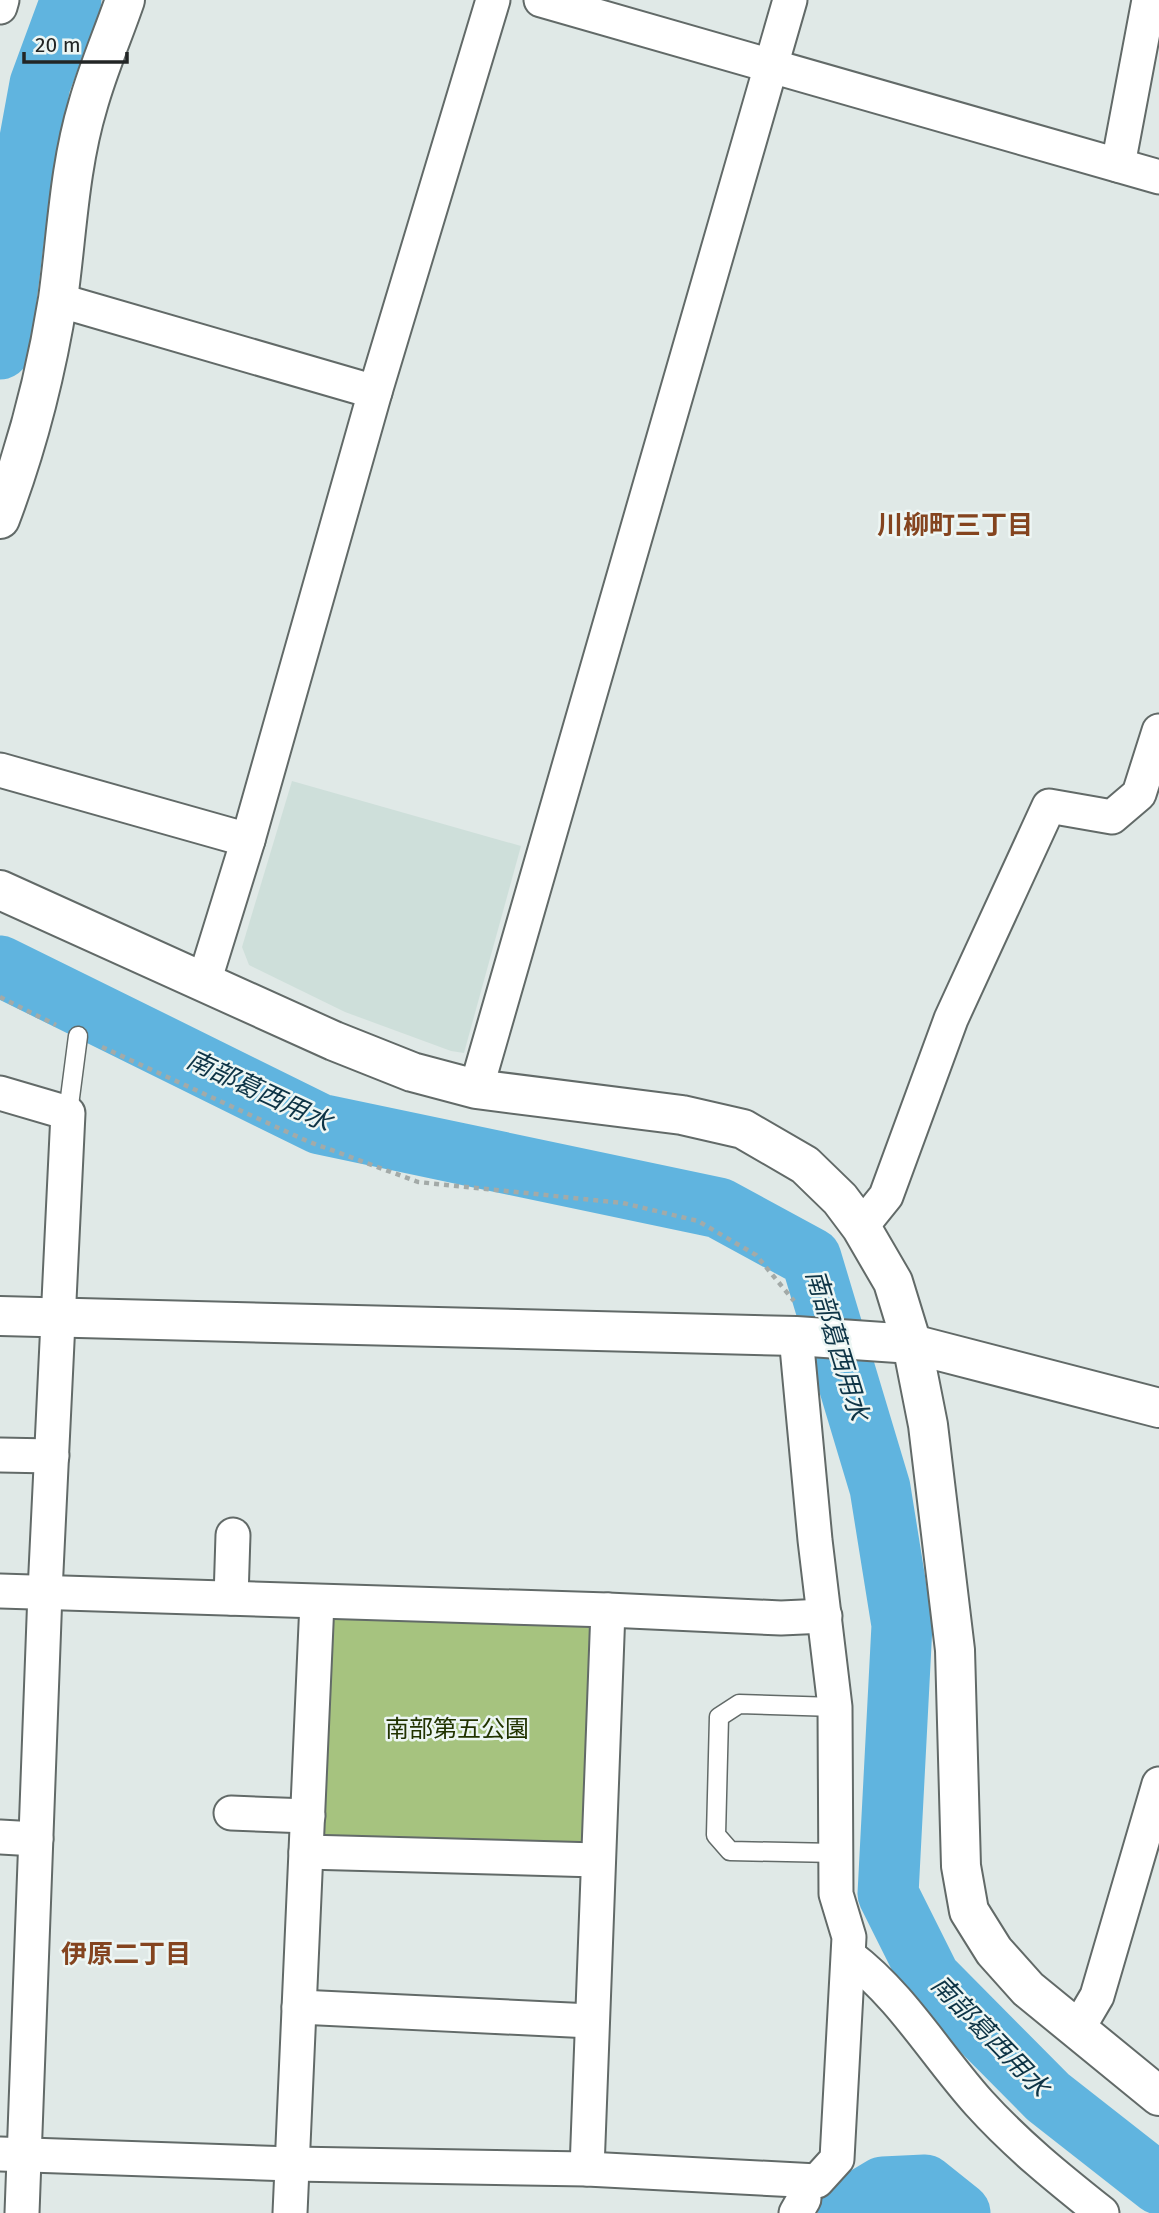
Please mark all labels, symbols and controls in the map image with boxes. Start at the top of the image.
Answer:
scale bar [24,21,128,65]
text: 20 m [35,32,81,58]
district label: 川柳町三丁目 [877,510,1033,541]
water label: 南部葛西用水 [182,1044,339,1139]
water label: 南部葛西用水 [799,1266,876,1427]
park label: 南部第五公園 [385,1715,529,1743]
district label: 伊原二丁目 [61,1939,191,1970]
water label: 南部葛西用水 [925,1969,1057,2105]

